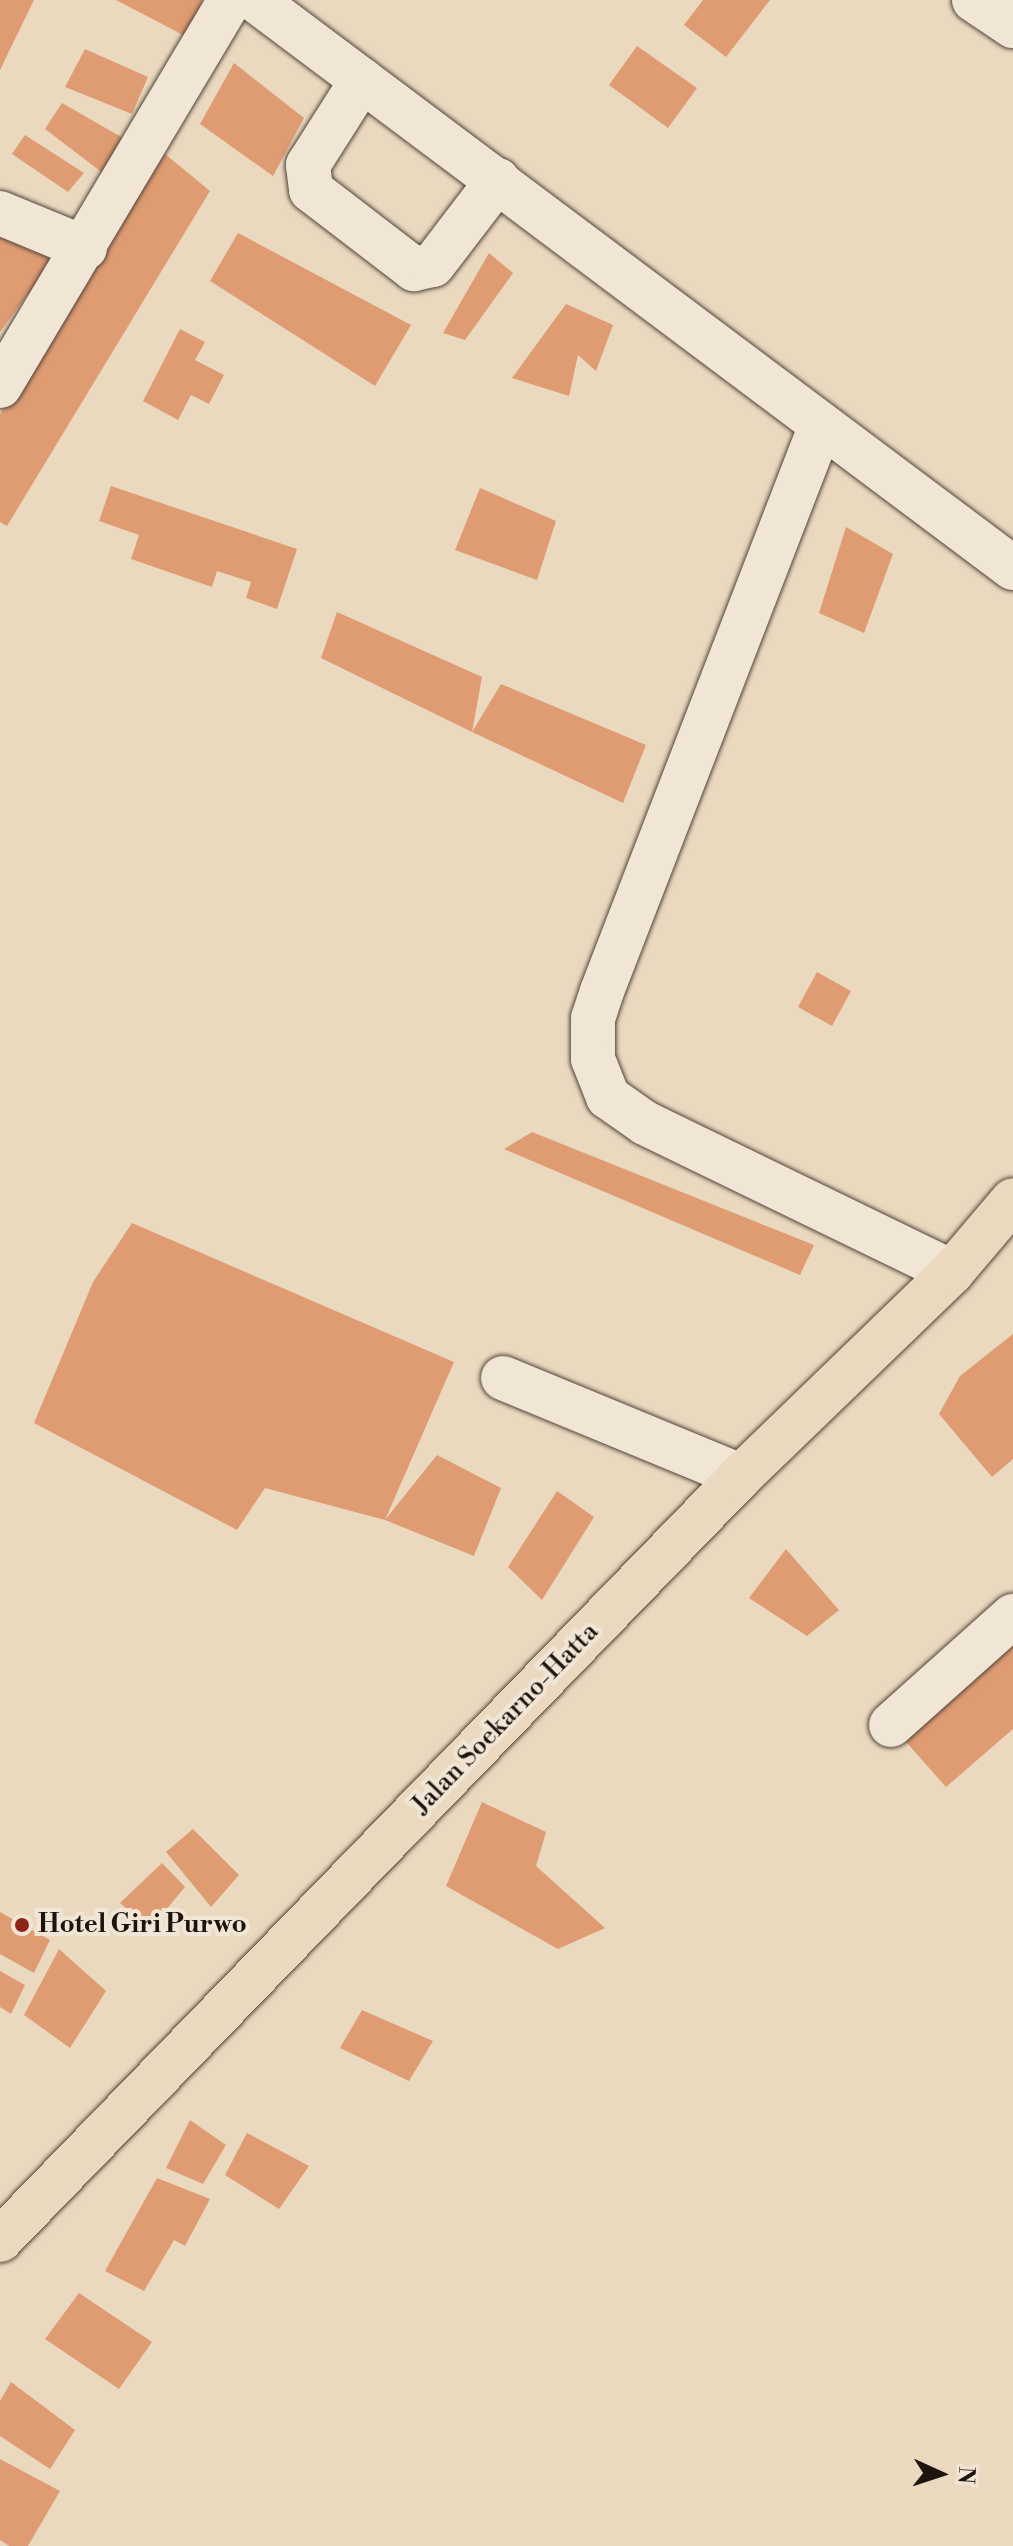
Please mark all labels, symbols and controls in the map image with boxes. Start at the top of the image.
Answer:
street label: Jalan Soekarno-Hatta [407,1617,605,1821]
place label: Hotel Giri Purwo [38,1909,247,1941]
marker: Hotel Giri Purwo [13,1916,31,1934]
north arrow [901,2434,981,2514]
text: N [952,2466,979,2485]

